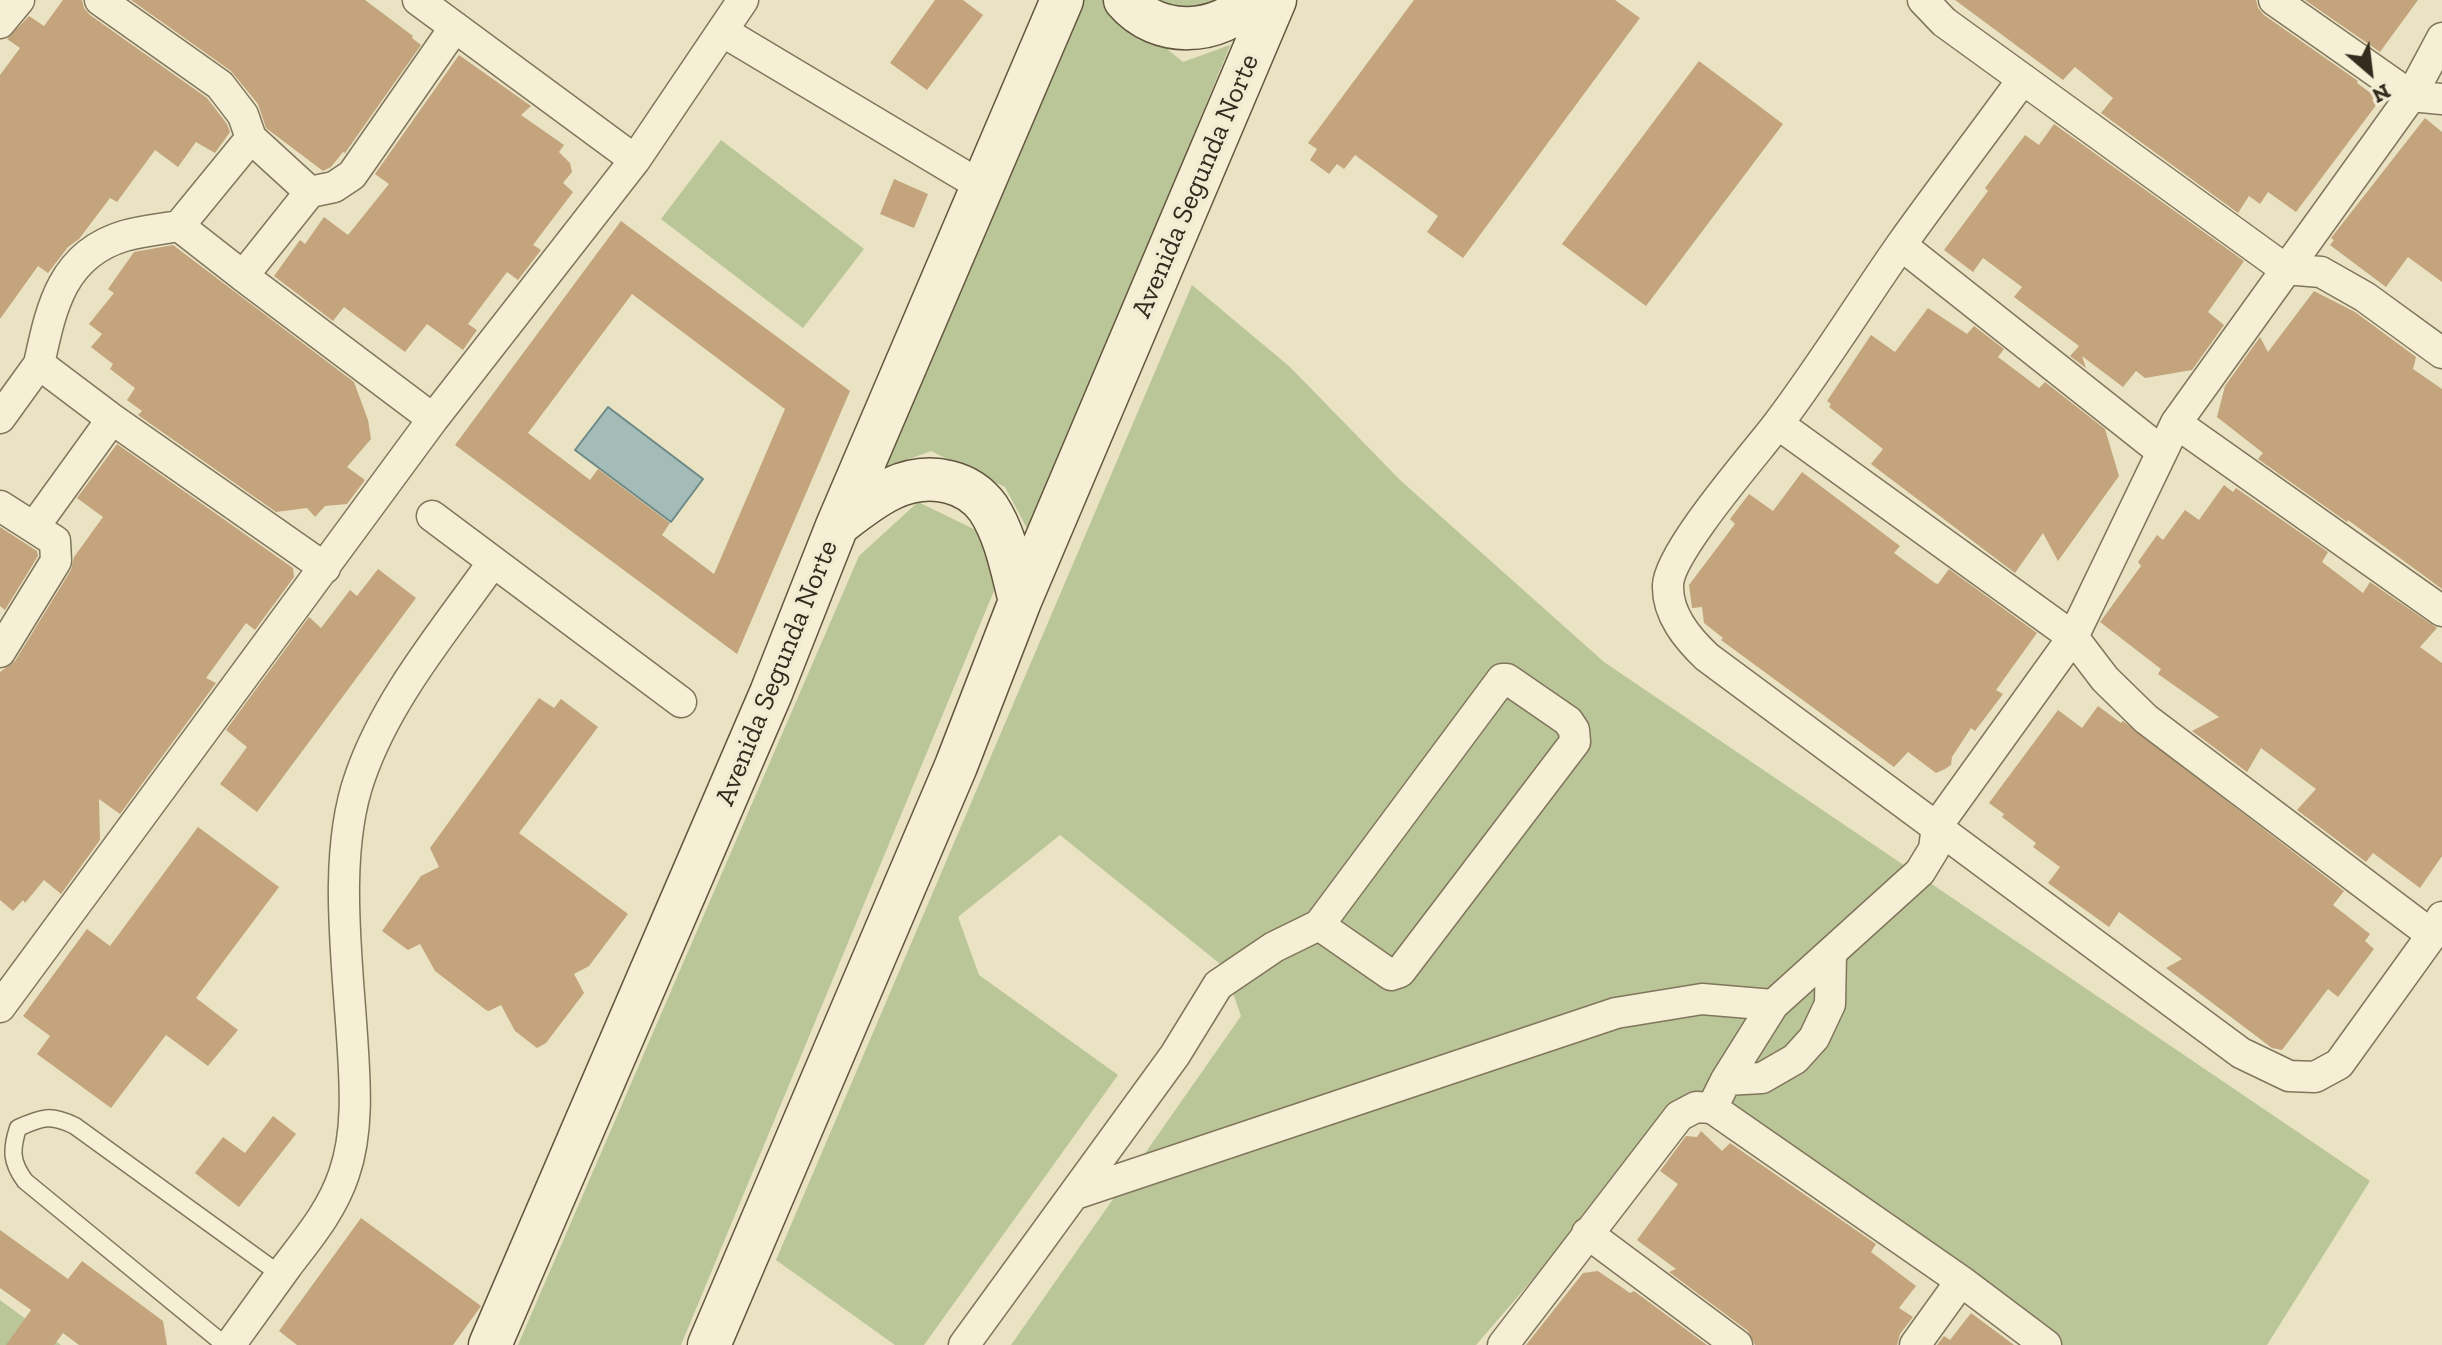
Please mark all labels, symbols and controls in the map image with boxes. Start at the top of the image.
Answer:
north arrow [2330,32,2410,112]
street label: Avenida Segunda Norte [1125,49,1267,323]
text: N [2368,78,2395,109]
street label: Avenida Segunda Norte [708,535,846,811]

